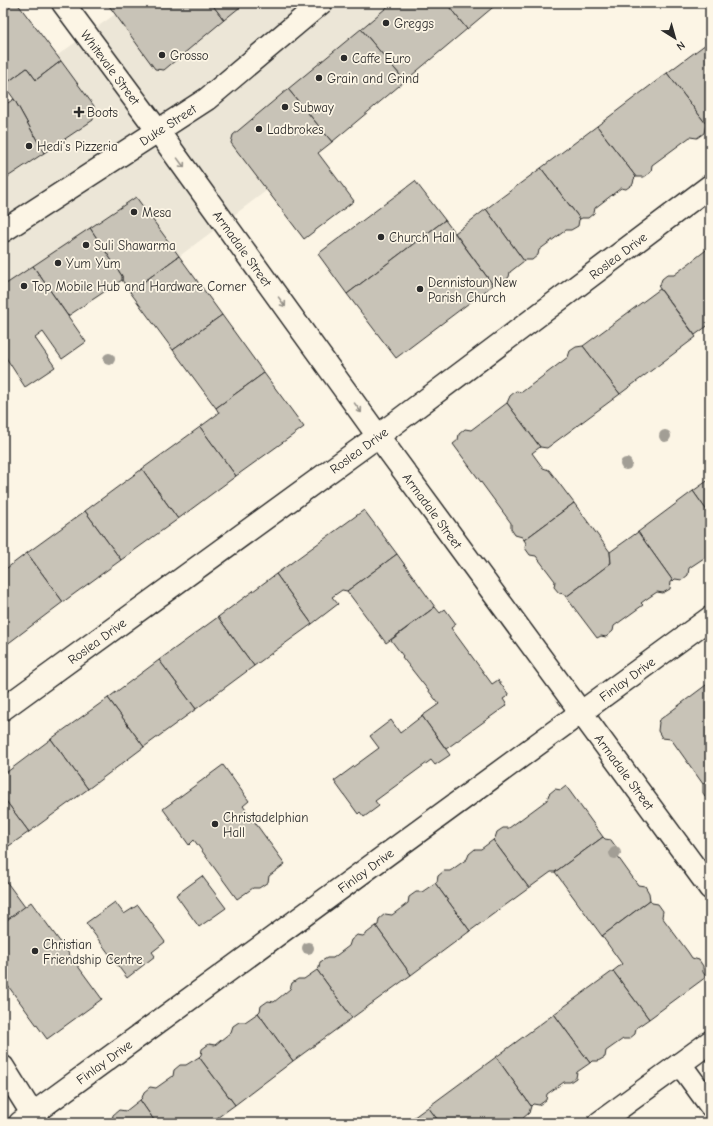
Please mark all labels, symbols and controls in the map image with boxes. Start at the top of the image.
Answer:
place label: Greggs [394,16,434,31]
marker: Greggs [381,18,391,28]
north arrow [655,18,695,58]
street label: Whitevale Street [78,27,144,109]
text: N [674,38,687,53]
place label: Grosso [170,48,209,63]
marker: Grosso [157,50,167,60]
place label: Caffe Euro [352,51,411,66]
marker: Caffe Euro [339,53,349,63]
place label: Grain and Grind [327,71,419,86]
marker: Grain and Grind [314,73,324,83]
street label: Duke Street [137,100,200,149]
place label: Subway [293,100,334,115]
marker: Subway [280,102,290,112]
place label: Boots [87,105,118,120]
marker: Boots [74,107,84,117]
place label: Ladbrokes [267,122,324,137]
marker: Ladbrokes [254,124,264,134]
place label: Hedi's Pizzeria [37,139,118,154]
marker: Hedi's Pizzeria [24,141,34,151]
one-way arrow [177,157,185,168]
place label: Mesa [142,205,171,220]
marker: Mesa [129,207,139,217]
street label: Armadale Street [210,208,275,291]
street label: Roslea Drive [586,229,650,282]
place label: Church Hall [389,230,455,245]
marker: Church Hall [376,232,386,242]
place label: Suli Shawarma [94,238,176,253]
marker: Suli Shawarma [81,240,91,250]
place label: Yum Yum [66,256,121,271]
marker: Yum Yum [53,258,63,268]
place label: Dennistoun New Parish Church [428,275,517,305]
place label: Top Mobile Hub and Hardware Corner [32,279,247,294]
marker: Top Mobile Hub and Hardware Corner [19,281,29,291]
marker: Dennistoun New Parish Church [415,284,425,294]
one-way arrow [277,297,286,308]
one-way arrow [353,402,362,413]
street label: Roslea Drive [327,424,391,477]
street label: Armadale Street [400,470,466,553]
street label: Roslea Drive [65,615,129,667]
street label: Finlay Drive [596,654,658,705]
street label: Armadale Street [591,731,658,814]
place label: Christadelphian Hall [223,810,309,840]
marker: Christadelphian Hall [210,819,220,829]
street label: Finlay Drive [335,845,397,896]
place label: Christian Friendship Centre [43,937,143,967]
marker: Christian Friendship Centre [30,946,40,956]
street label: Finlay Drive [73,1036,135,1087]

